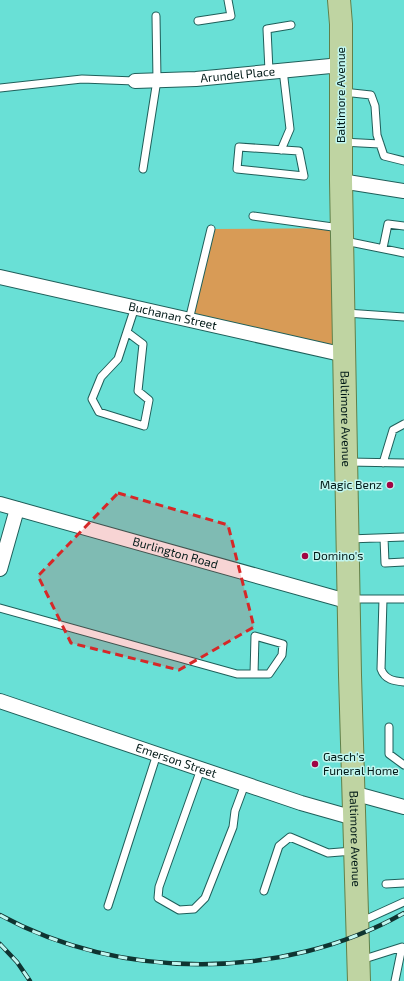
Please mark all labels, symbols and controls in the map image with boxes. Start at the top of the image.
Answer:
street label: Baltimore Avenue [333,47,347,143]
street label: Arundel Place [200,63,276,85]
street label: Buchanan Street [127,298,219,332]
street label: Baltimore Avenue [338,371,354,467]
place label: Magic Benz [320,477,382,491]
marker: Magic Benz [385,480,395,490]
street label: Burlington Road [131,533,220,571]
place label: Domino's [313,548,363,562]
marker: Domino's [300,551,310,561]
street label: Emerson Street [134,740,219,780]
place label: Gasch's Funeral Home [323,749,399,777]
marker: Gasch's Funeral Home [310,759,320,769]
street label: Baltimore Avenue [347,790,364,887]

